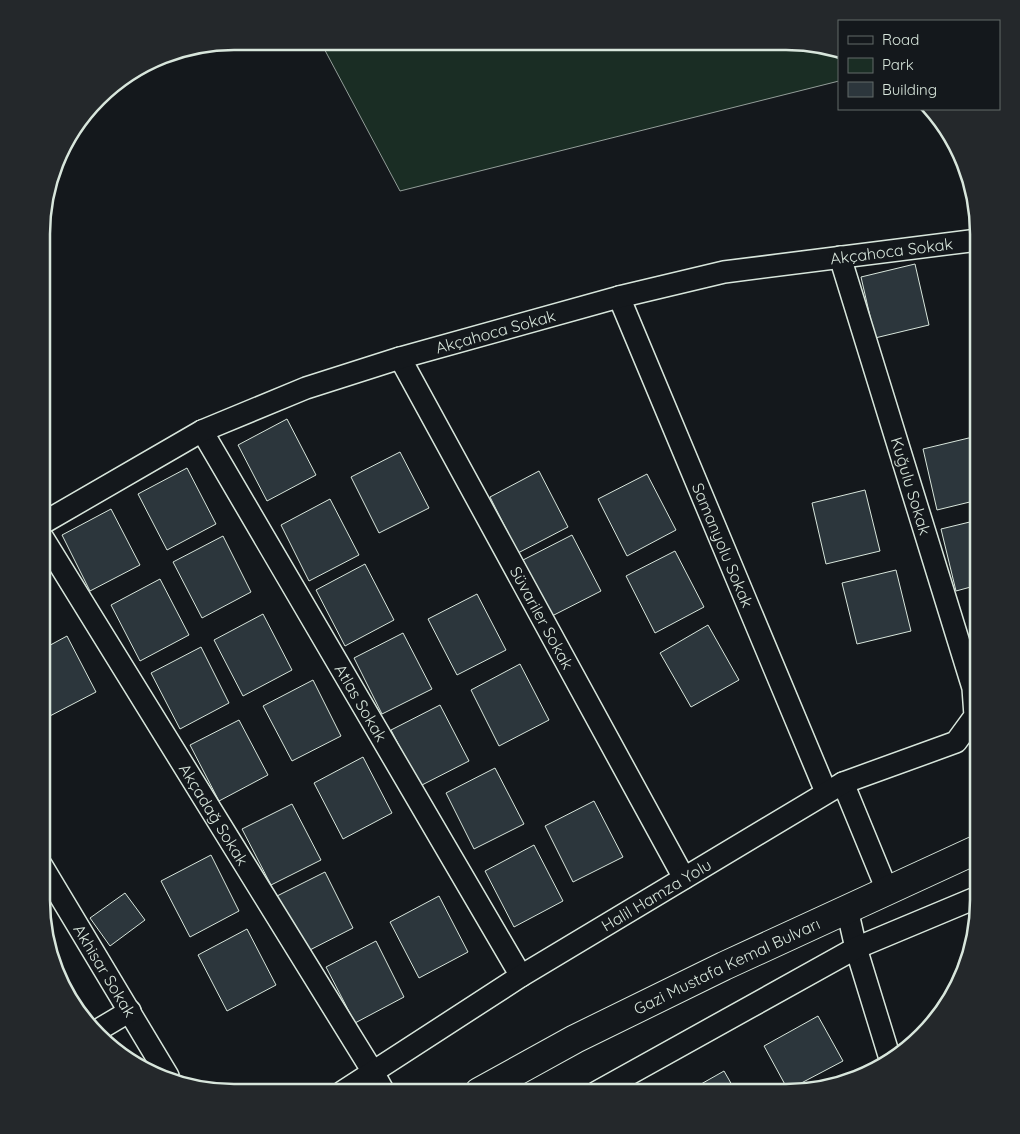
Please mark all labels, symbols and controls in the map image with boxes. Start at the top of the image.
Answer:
legend [838,20,1000,110]
text: Road [882,30,919,49]
text: Park [882,55,914,74]
text: Building [882,80,937,99]
street label: Akçahoca Sokak [829,233,954,269]
street label: Akçahoca Sokak [433,305,558,358]
street label: Kuğulu Sokak [887,435,935,537]
street label: Samanyolu Sokak [688,480,758,611]
street label: Süvariler Sokak [506,563,578,673]
street label: Atlas Sokak [331,661,392,745]
street label: Akçadağ Sokak [175,760,253,869]
street label: Halil Hamza Yolu [598,854,715,936]
street label: Gazi Mustafa Kemal Bulvarı [630,913,823,1019]
street label: Akhisar Sokak [69,921,140,1021]

